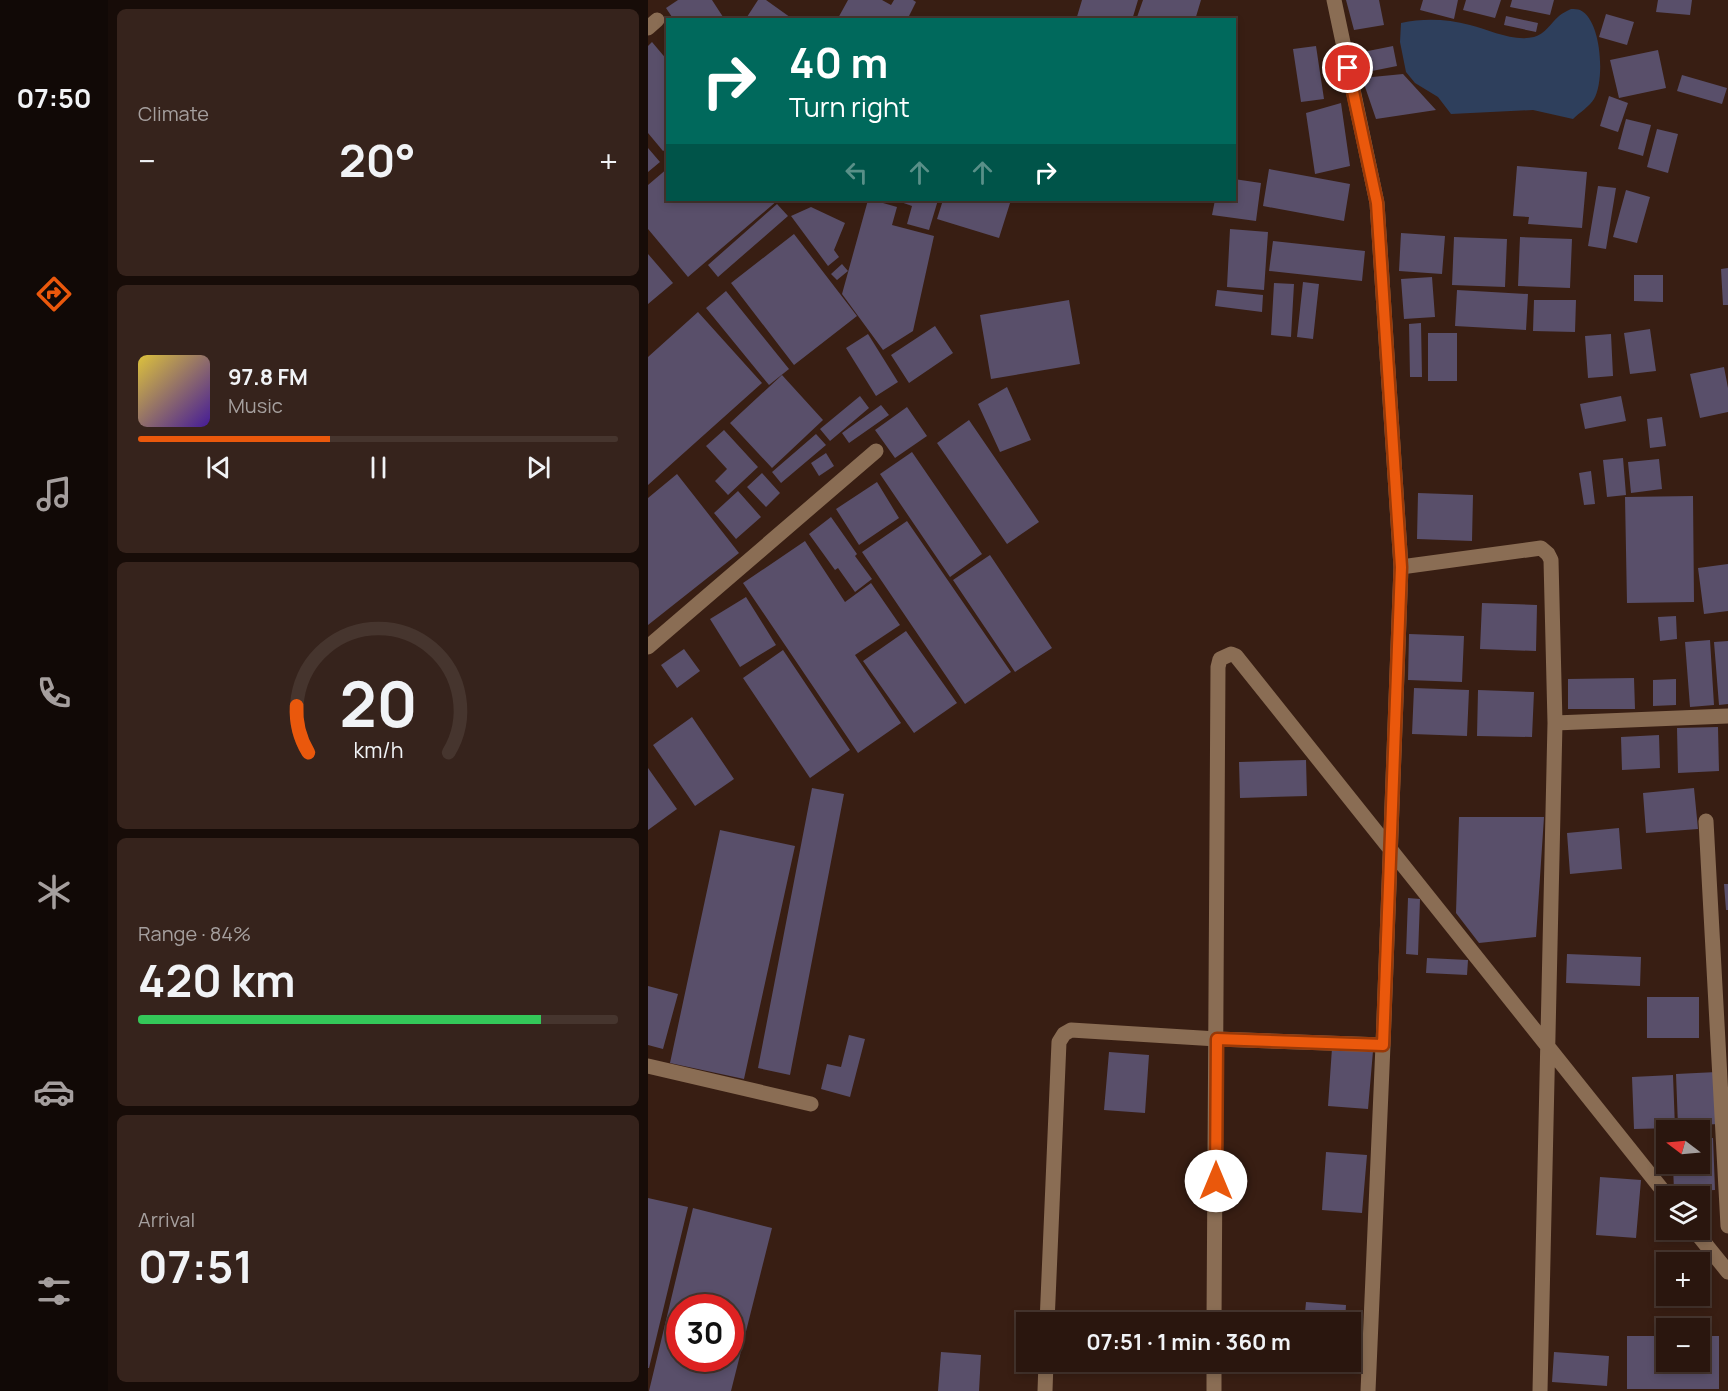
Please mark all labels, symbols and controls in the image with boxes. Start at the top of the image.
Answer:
text: 40 m [789,33,888,91]
icon: right [690,42,768,120]
pin [1322,42,1373,93]
icon: arrive [1331,51,1364,84]
text: 07:50 [16,79,92,116]
text: Turn right [789,88,910,125]
text: Climate [138,100,209,127]
text: 20° [339,129,416,191]
text: − [138,138,156,183]
text: + [599,138,618,183]
icon: left [840,156,873,189]
icon: ahead [903,156,936,189]
icon: ahead [966,156,999,189]
icon: right [1029,156,1062,189]
icon: directions [33,273,75,315]
text: 97.8 FM [228,362,308,392]
text: Music [228,392,283,419]
icon: previous [202,451,235,484]
icon: pause [362,451,395,484]
icon: next [522,451,555,484]
icon: music [33,473,75,515]
text: 20 [339,660,417,746]
icon: phone [33,672,75,714]
text: km/h [353,735,403,764]
icon: climate [33,871,75,913]
text: Range · 84% [138,920,251,947]
text: 420 km [138,949,295,1011]
icon: car [33,1071,75,1113]
north arrow [1656,1120,1710,1174]
map controls [1656,1120,1710,1372]
position arrow [1184,1149,1248,1213]
button: layers [1656,1186,1710,1240]
text: Arrival [138,1206,195,1233]
text: 07:51 [138,1235,253,1297]
button: + [1656,1252,1710,1306]
icon: filters [33,1270,75,1312]
speed limit sign: 30 [666,1294,744,1372]
button: − [1656,1318,1710,1372]
text: 07:51 · 1 min · 360 m [1086,1327,1291,1357]

